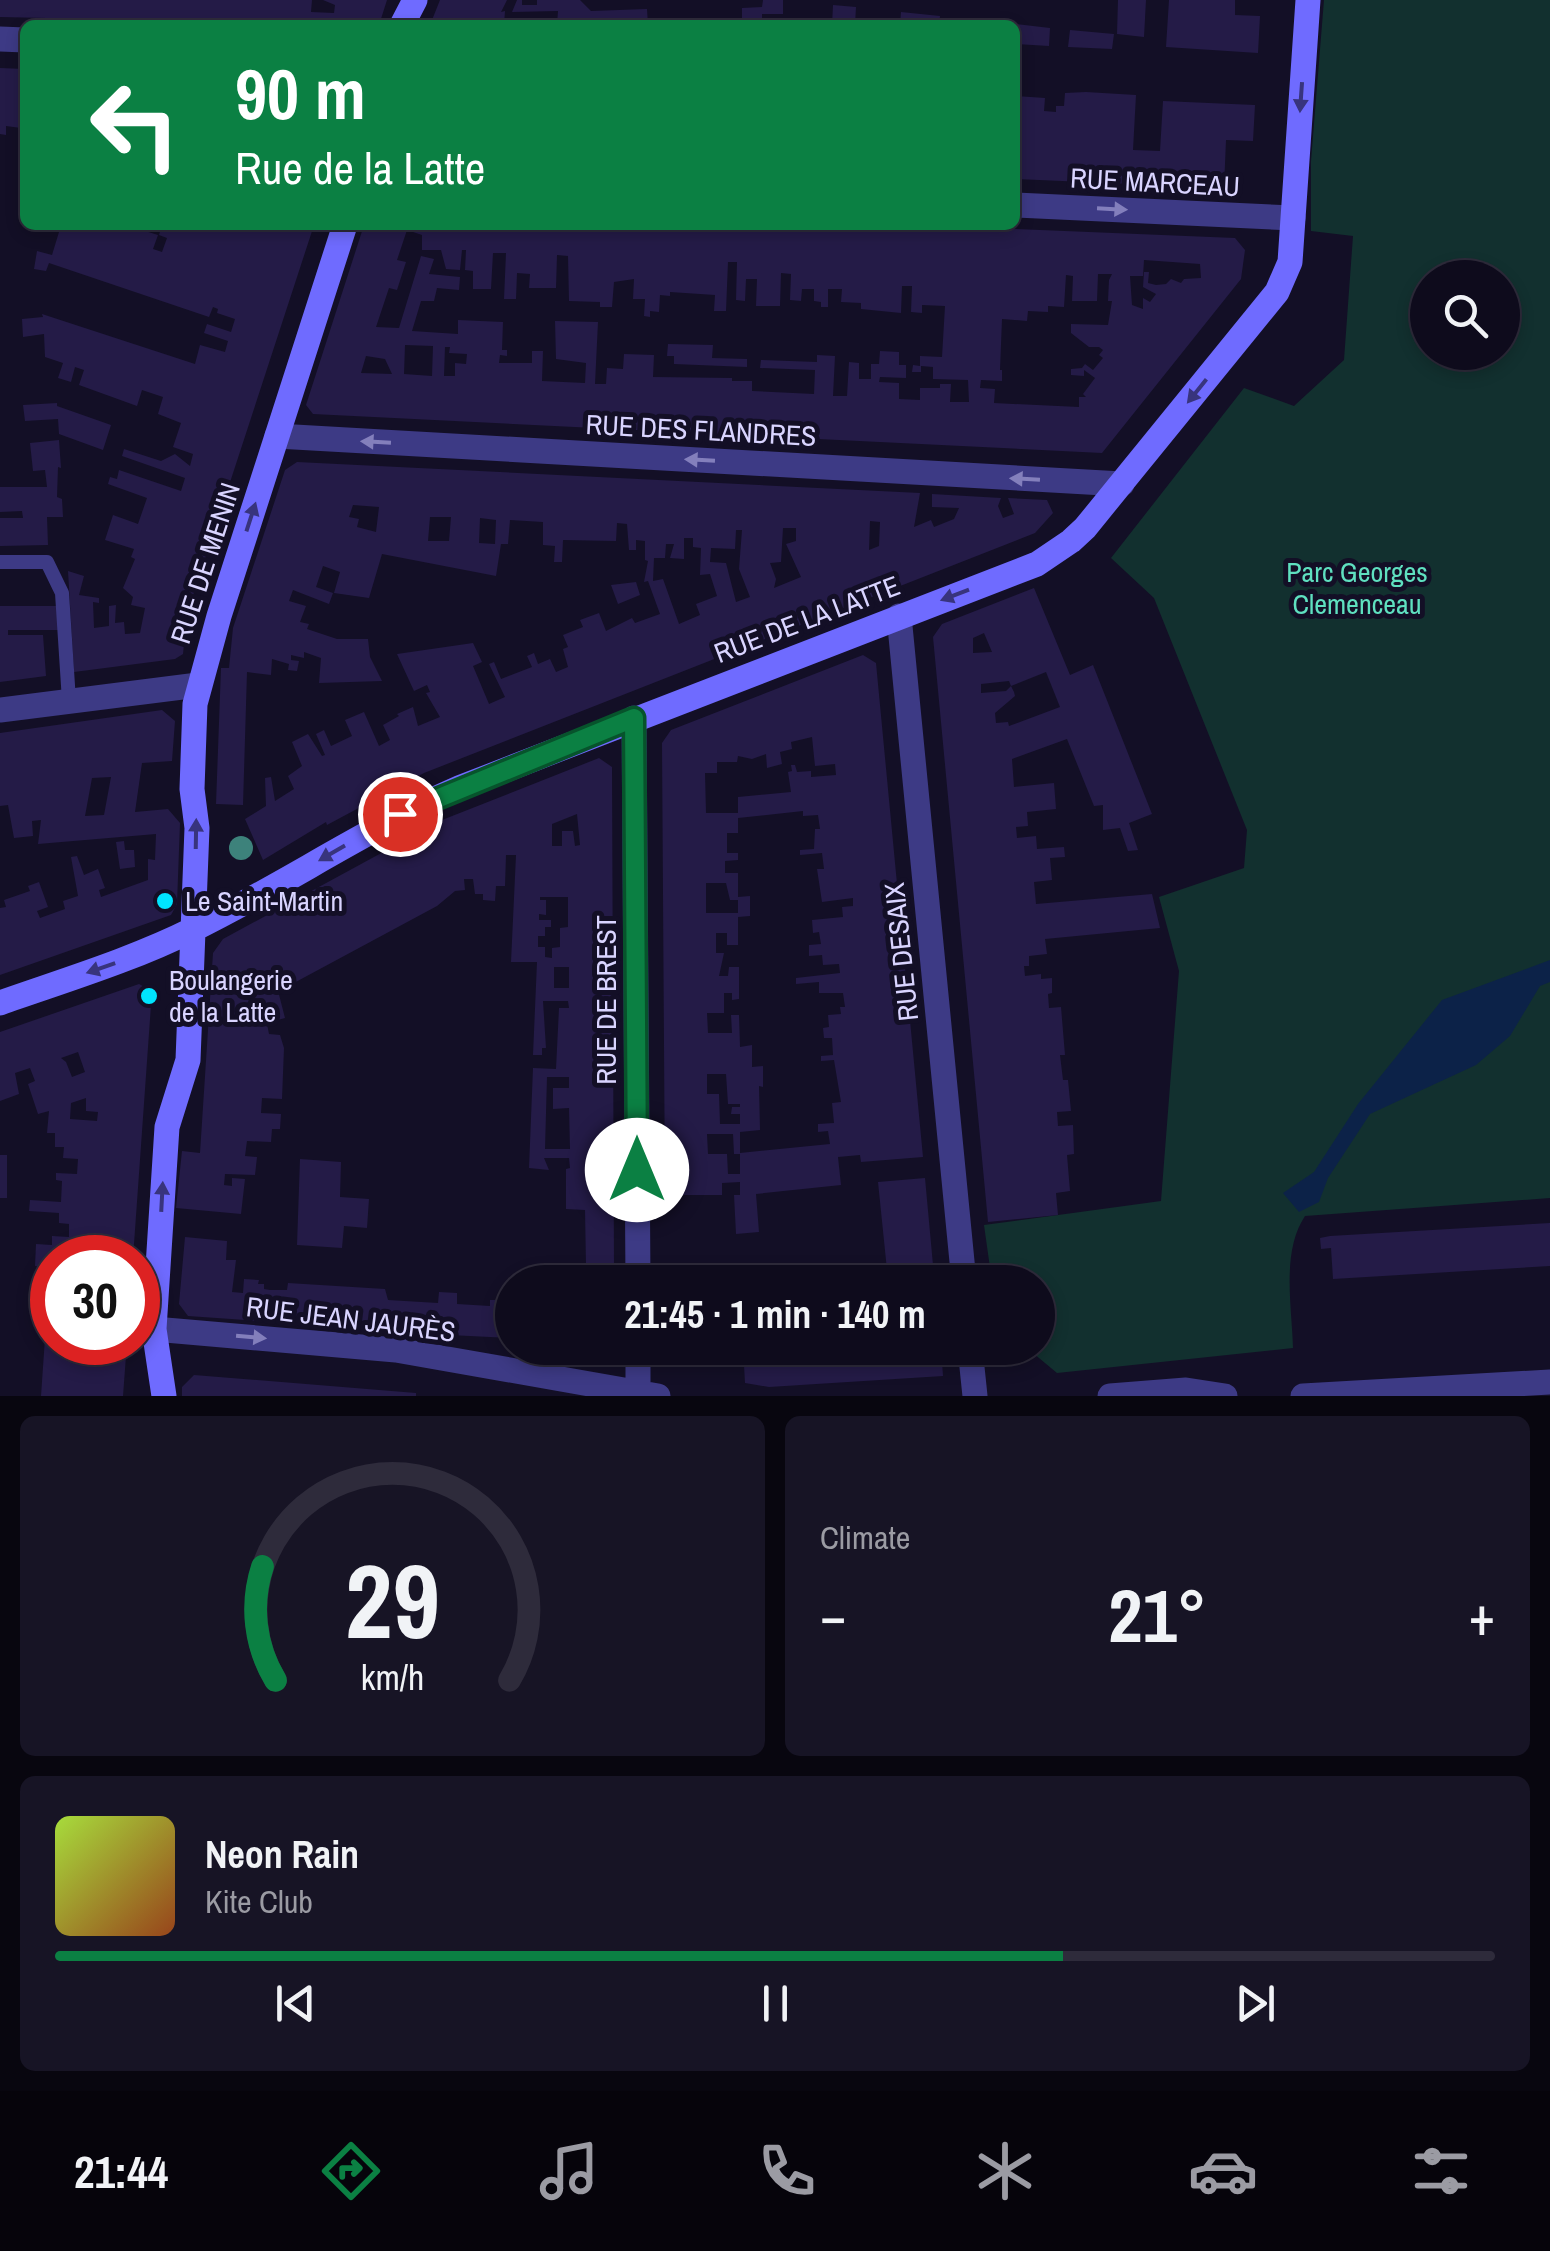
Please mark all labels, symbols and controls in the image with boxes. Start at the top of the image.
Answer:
text: 90 m [235,47,366,141]
icon: left [70,60,200,190]
one-way arrow [1293,82,1309,114]
text: Rue de la Latte [235,137,485,198]
street label: RUE MARCEAU [1069,159,1241,205]
one-way arrow [1097,202,1129,218]
map controls [1410,260,1520,370]
button: search [1410,260,1520,370]
one-way arrow [1187,378,1208,404]
street label: RUE DES FLANDRES [585,405,817,455]
one-way arrow [359,434,391,450]
one-way arrow [684,452,716,468]
one-way arrow [1008,471,1040,487]
street label: RUE DE MENIN [161,478,249,648]
one-way arrow [244,502,259,532]
park label: Parc Georges Clemenceau [1286,553,1428,623]
street label: RUE DE LA LATTE [709,566,905,672]
one-way arrow [940,588,970,603]
pin [358,772,443,857]
icon: arrive [373,787,428,842]
one-way arrow [188,817,204,849]
one-way arrow [318,845,347,862]
street label: RUE DESAIX [875,880,927,1023]
place label: Le Saint-Martin [185,882,343,920]
marker: Le Saint-Martin [154,890,176,912]
street label: RUE DE BREST [587,915,625,1085]
one-way arrow [85,961,115,976]
place label: Boulangerie de la Latte [169,961,293,1031]
marker: Boulangerie de la Latte [138,985,160,1007]
position arrow [585,1118,689,1222]
one-way arrow [154,1180,170,1212]
speed limit sign: 30 [30,1235,160,1365]
street label: RUE JEAN JAURÈS [244,1287,458,1351]
text: 21:45 · 1 min · 140 m [624,1289,926,1340]
one-way arrow [236,1330,268,1346]
text: Climate [820,1516,910,1559]
text: 29 [345,1530,440,1670]
text: 21° [1108,1564,1207,1665]
text: − [820,1578,846,1652]
text: + [1469,1578,1495,1652]
text: km/h [361,1653,424,1701]
text: Neon Rain [205,1829,359,1880]
text: Kite Club [205,1880,313,1923]
icon: previous [268,1976,323,2031]
icon: pause [748,1976,803,2031]
icon: next [1228,1976,1283,2031]
icon: directions [316,2136,386,2206]
icon: music [534,2136,604,2206]
icon: phone [752,2136,822,2206]
icon: climate [970,2136,1040,2206]
icon: car [1188,2136,1258,2206]
icon: filters [1406,2136,1476,2206]
text: 21:44 [74,2141,168,2202]

